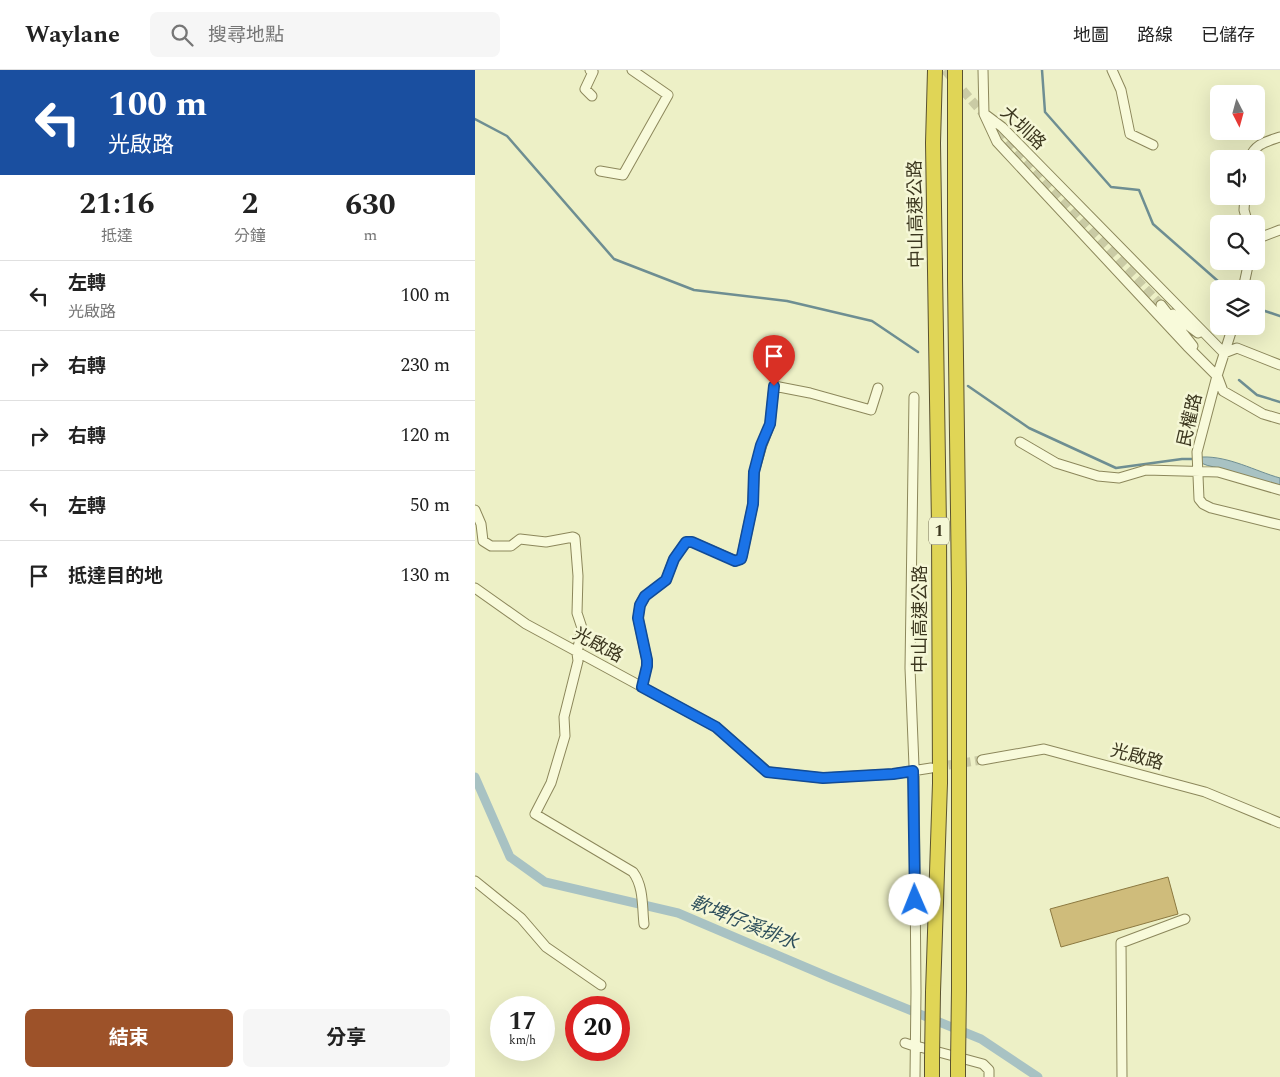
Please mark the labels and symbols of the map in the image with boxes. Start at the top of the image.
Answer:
north arrow [1210,85,1265,140]
street label: 大圳路 [994,100,1052,156]
street label: 中山高速公路 [902,160,930,268]
pin [753,335,795,386]
street label: 民權路 [1171,391,1209,449]
road number: 1 [929,518,949,544]
street label: 中山高速公路 [907,565,934,673]
street label: 光啟路 [568,620,628,670]
street label: 光啟路 [1107,737,1167,777]
position arrow [888,873,940,925]
water label: 軟埤仔溪排水 [686,888,803,958]
speed limit sign: 20 [565,996,630,1061]

